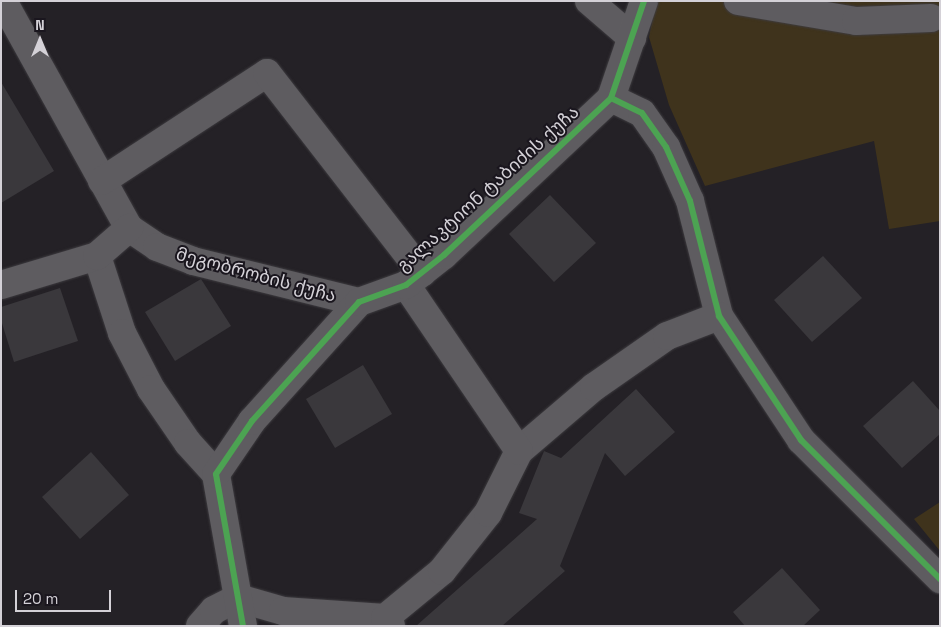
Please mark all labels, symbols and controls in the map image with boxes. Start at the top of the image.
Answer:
north arrow [15,15,65,65]
text: N [35,16,45,34]
street label: გალაკტიონ ტაბიძის ქუჩა [392,101,584,277]
street label: მეგობრობის ქუჩა [174,243,338,307]
scale bar [18,580,114,612]
text: 20 m [23,589,58,608]

